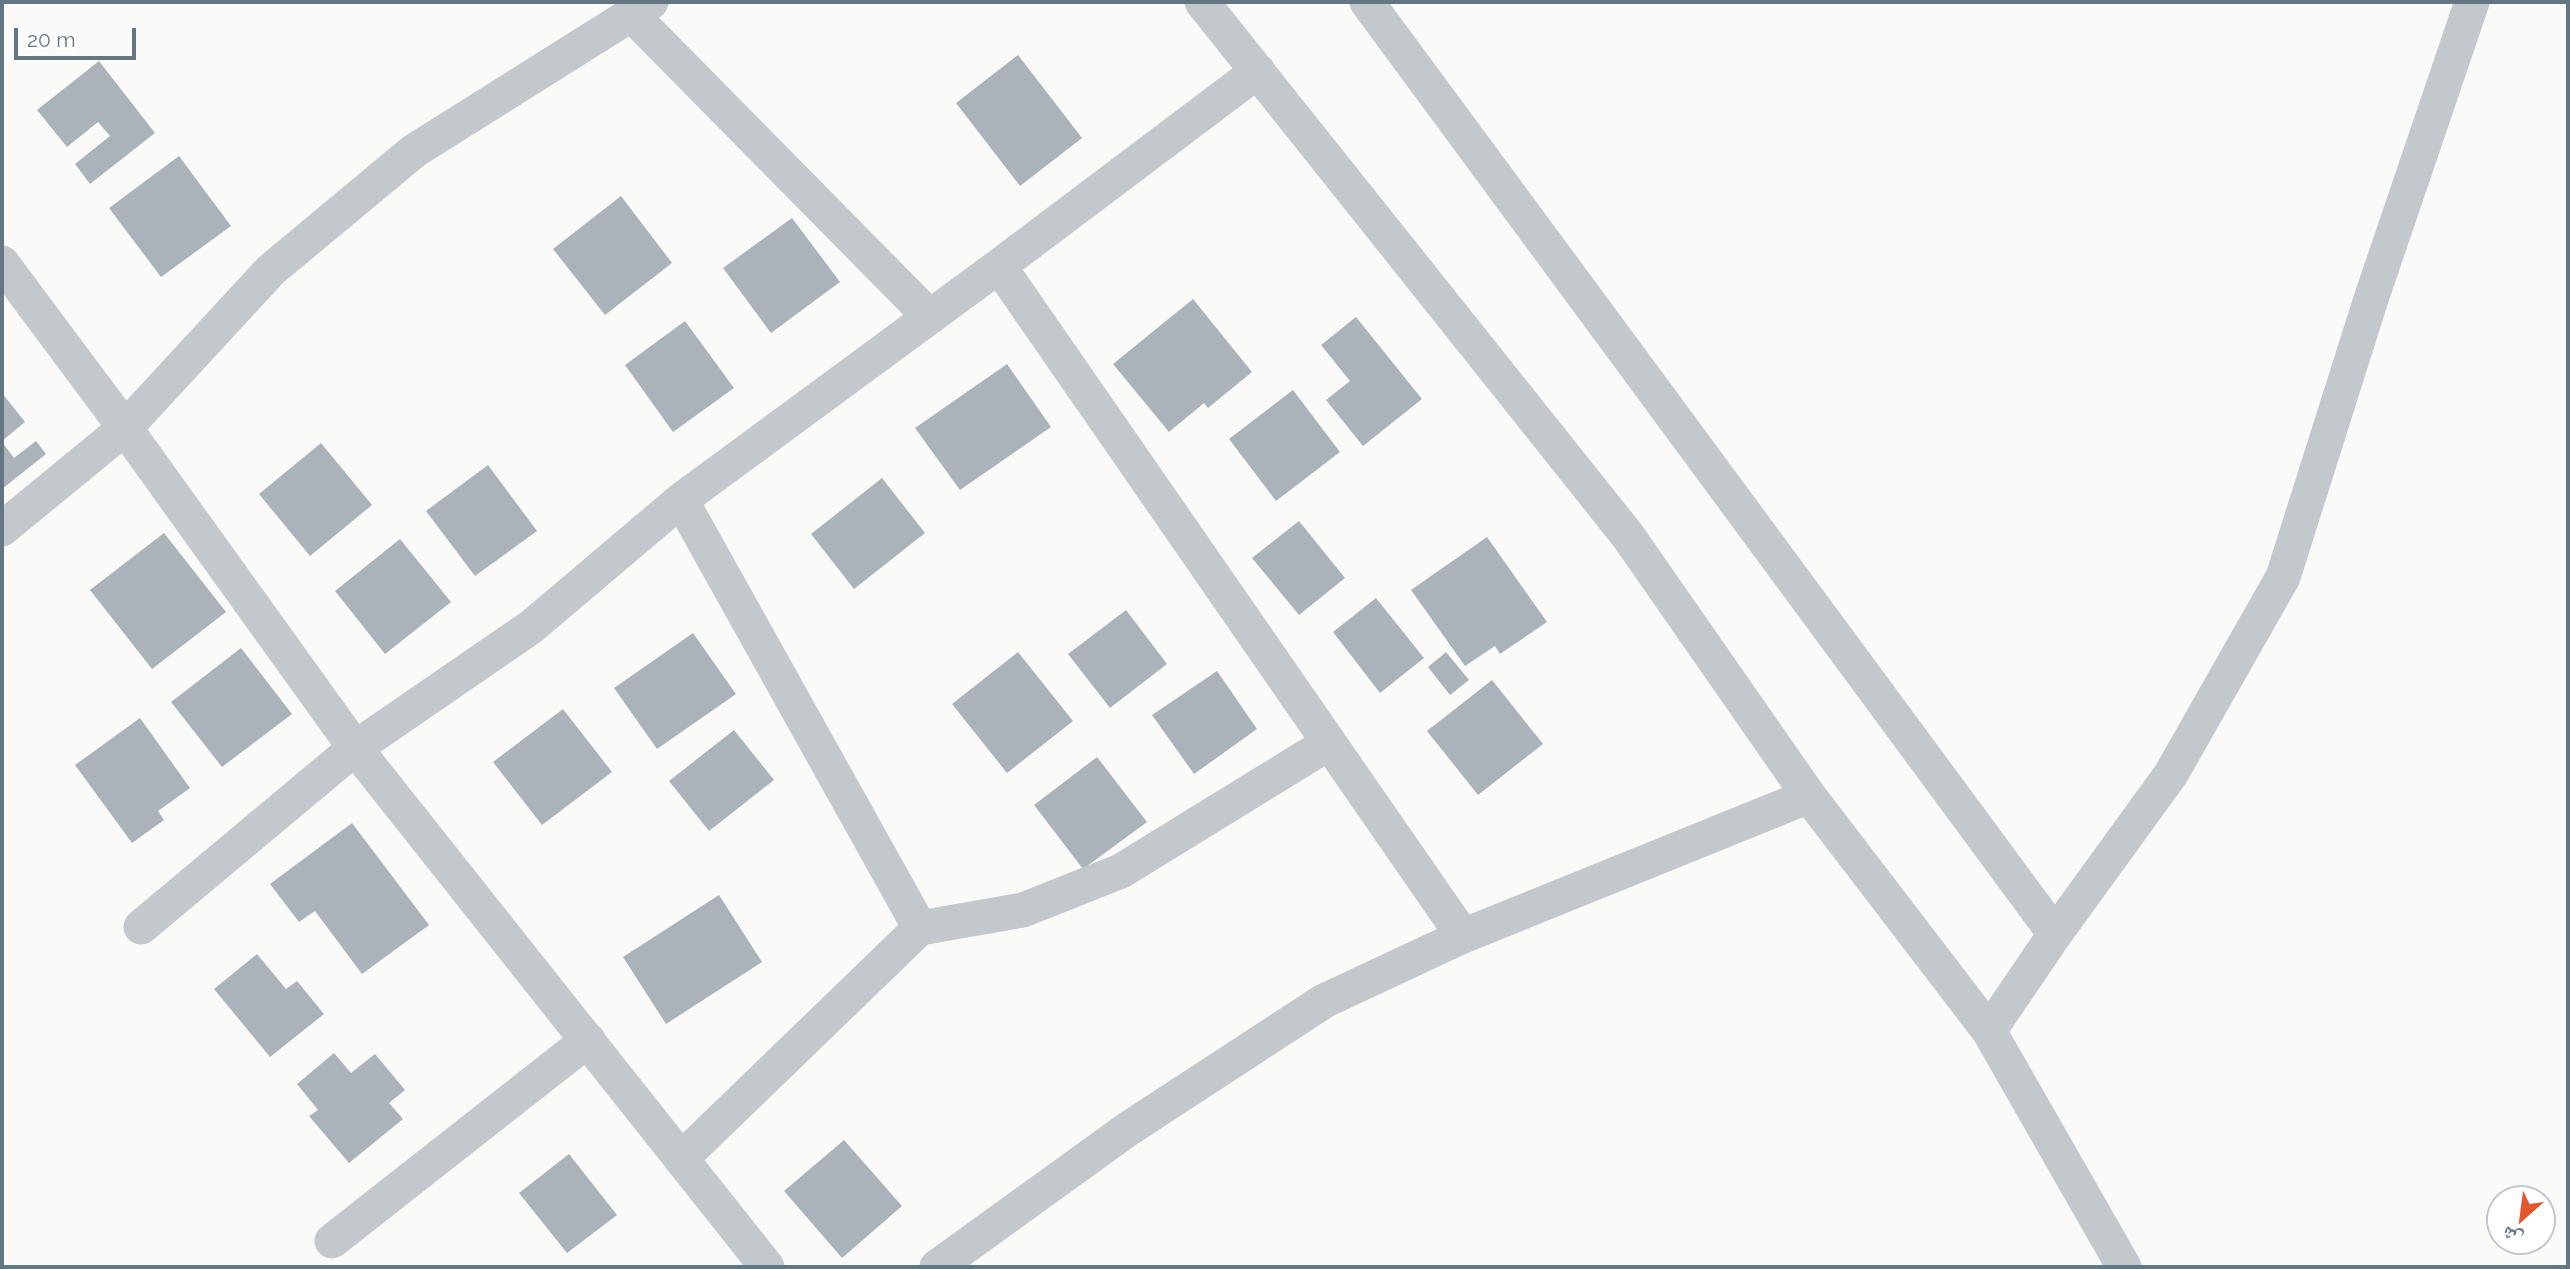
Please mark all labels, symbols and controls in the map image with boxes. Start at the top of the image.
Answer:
scale bar [18,14,140,58]
text: 20 m [27,27,75,52]
north arrow [2486,1185,2556,1255]
text: ش [2498,1222,2526,1251]

